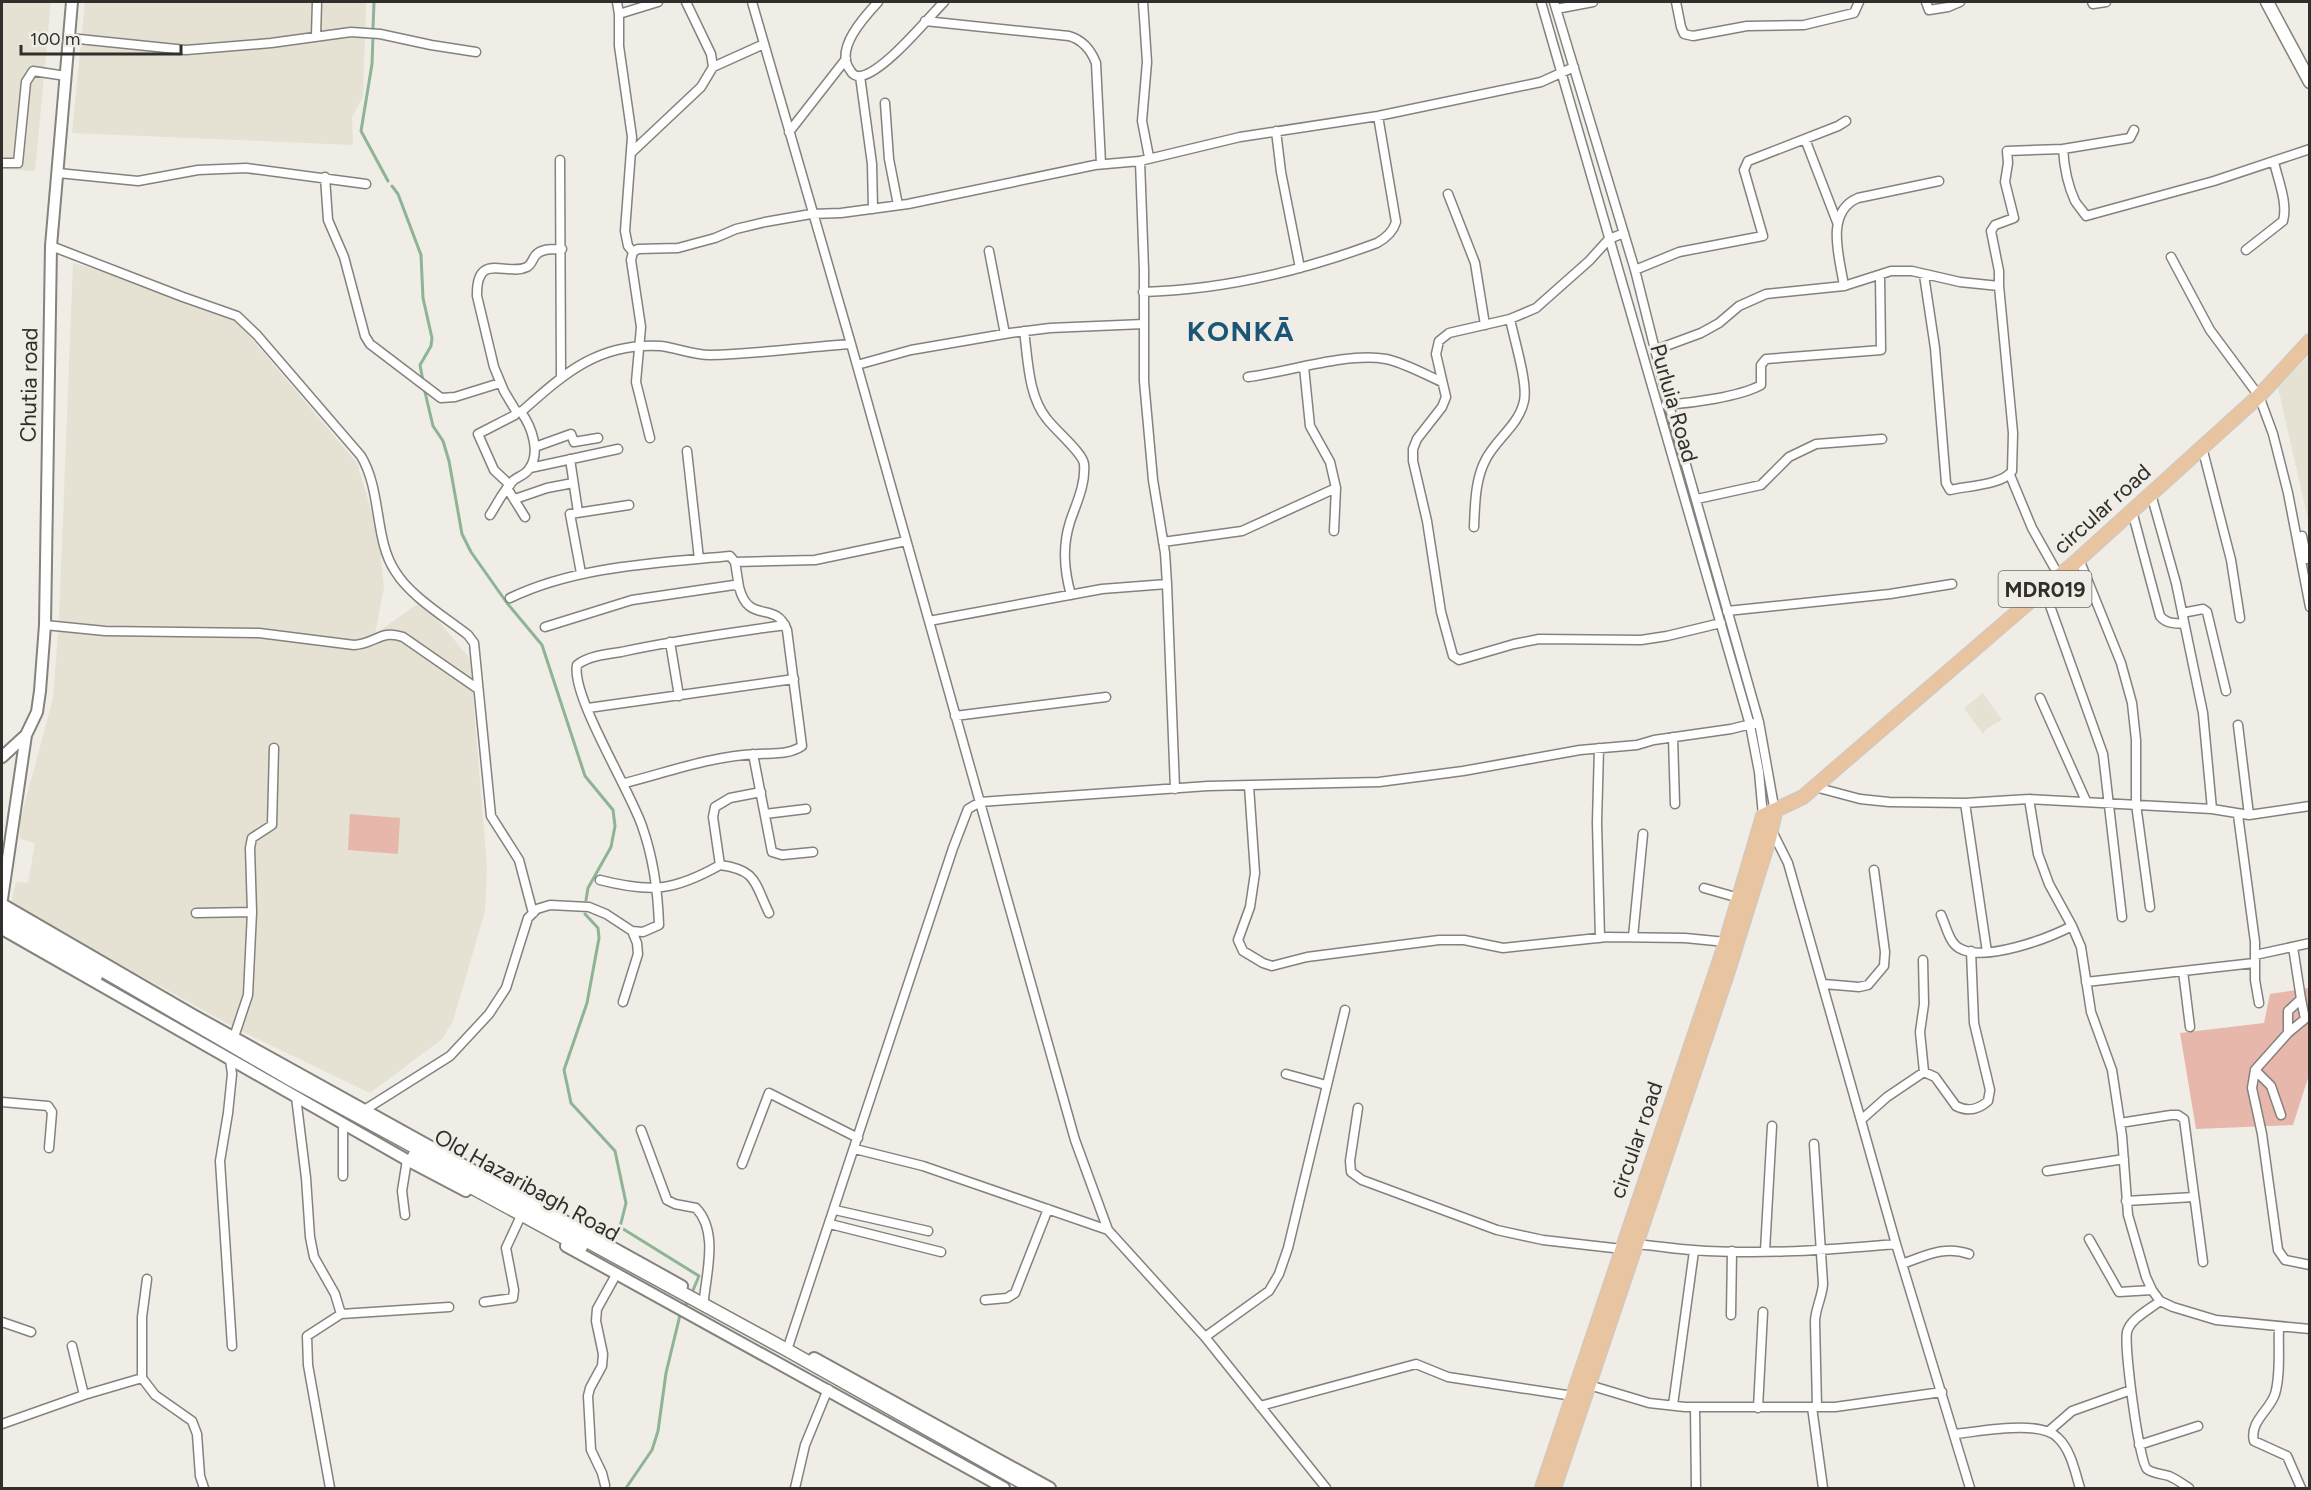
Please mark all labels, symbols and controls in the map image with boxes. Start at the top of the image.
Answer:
scale bar [21,18,182,56]
text: 100 m [30,28,80,50]
district label: KONKĀ [1187,314,1295,348]
street label: Chutia road [15,327,43,443]
street label: Purluia Road [1644,341,1704,465]
street label: circular road [2048,458,2156,560]
road number: MDR019 [1998,571,2092,607]
street label: circular road [1603,1078,1669,1202]
street label: Old Hazaribagh Road [430,1123,624,1247]

